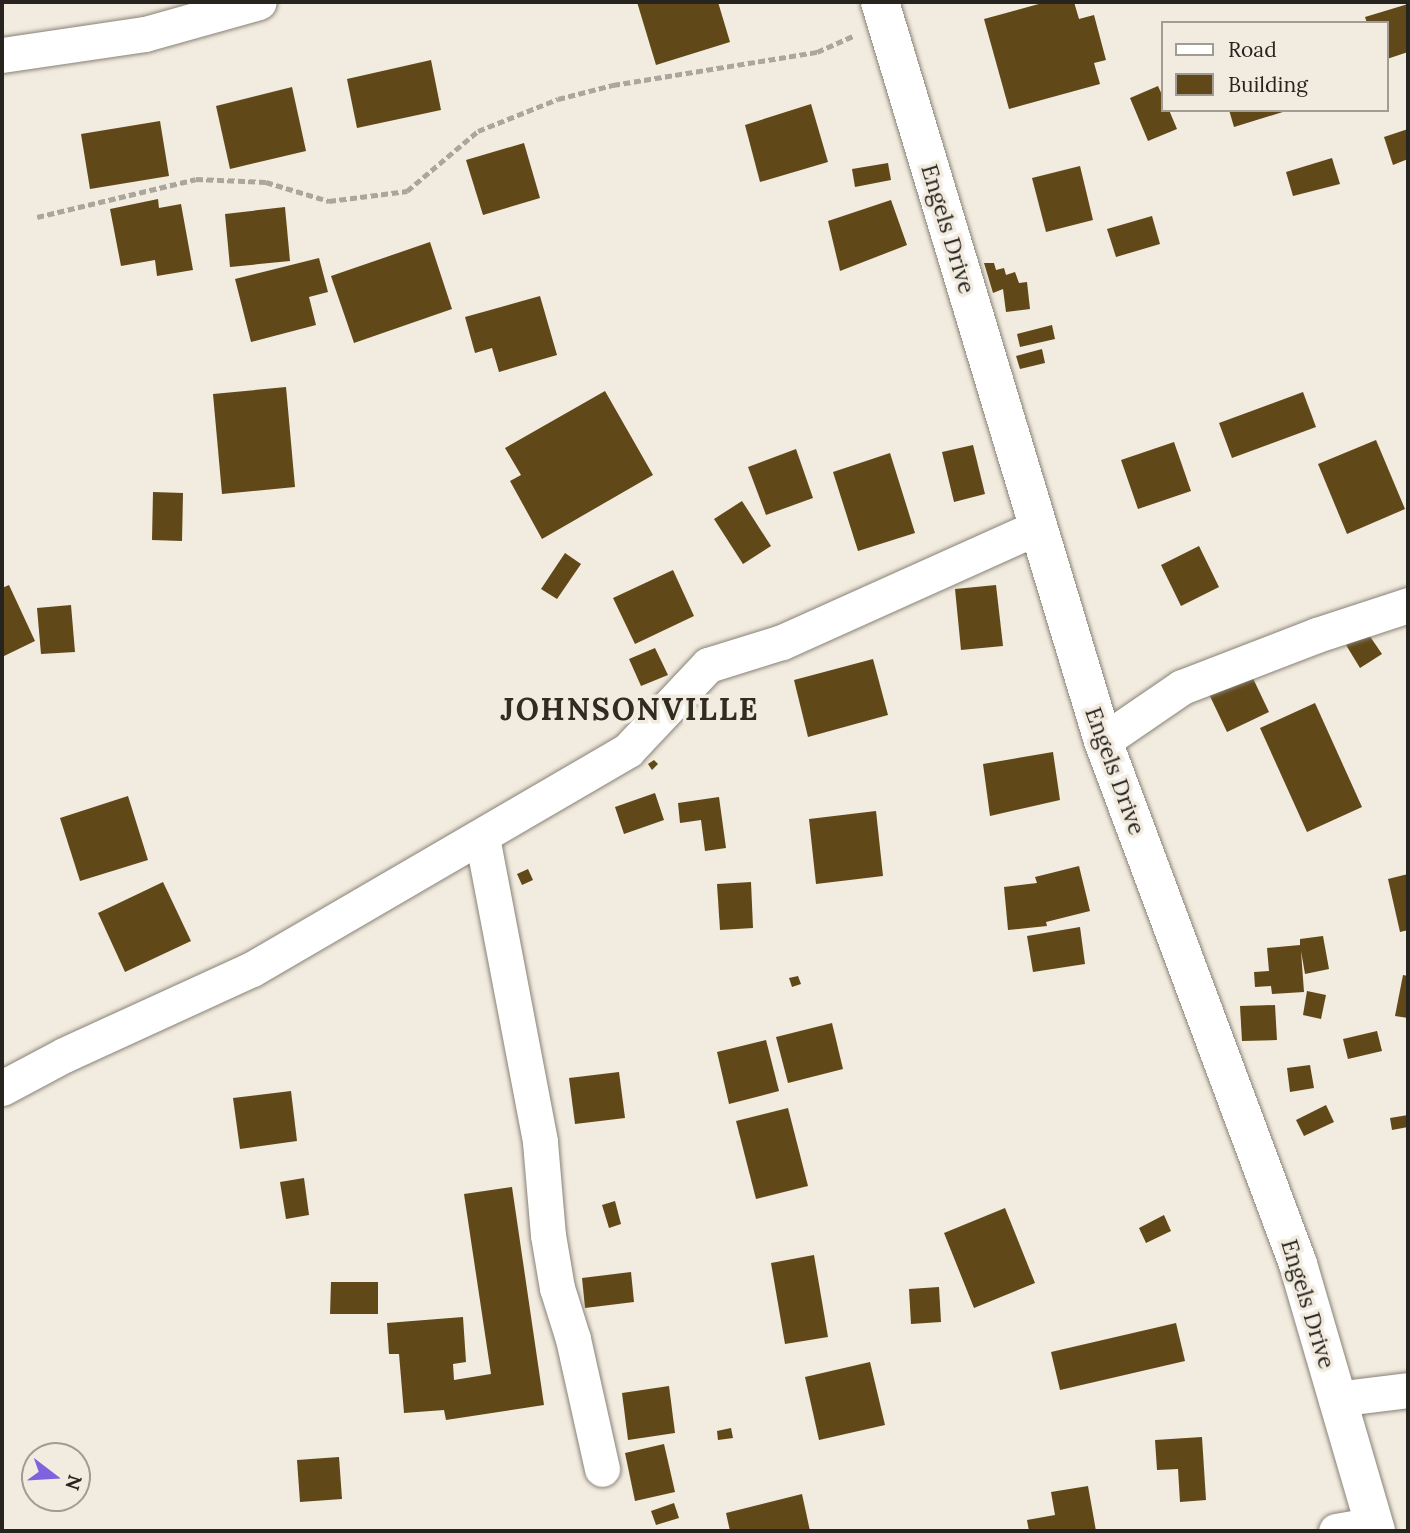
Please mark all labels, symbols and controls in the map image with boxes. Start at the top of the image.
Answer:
legend [1162,21,1389,112]
text: Road [1228,36,1277,63]
text: Building [1228,71,1308,98]
street label: Engels Drive [915,161,981,297]
district label: JOHNSONVILLE [502,691,758,727]
street label: Engels Drive [1079,703,1151,839]
street label: Engels Drive [1275,1236,1341,1372]
north arrow [21,1442,91,1512]
text: N [61,1472,88,1493]

